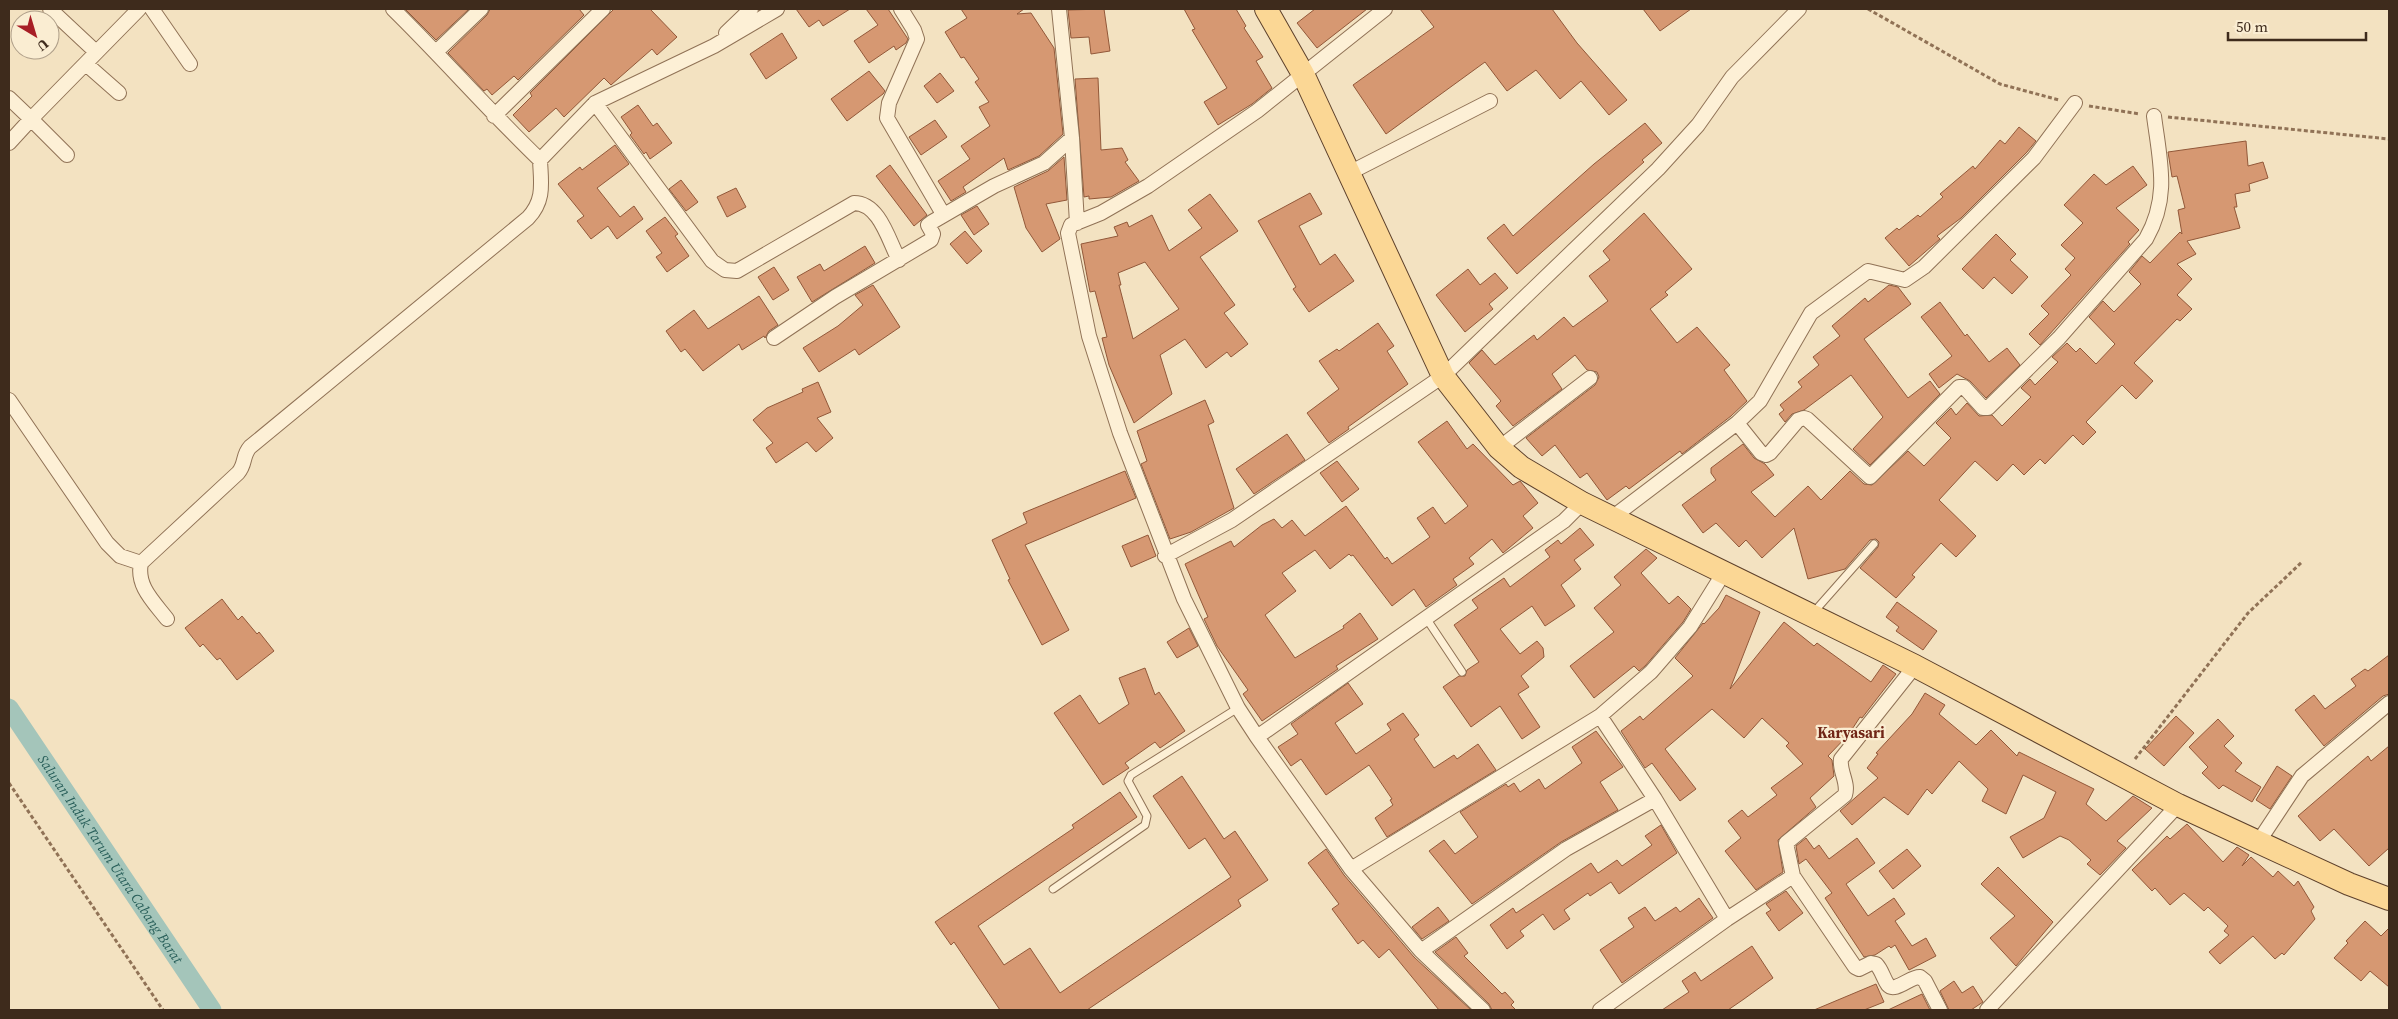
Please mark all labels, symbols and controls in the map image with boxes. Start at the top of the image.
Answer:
north arrow [10,10,60,60]
scale bar [2228,10,2366,42]
text: 50 m [2236,16,2268,37]
text: U [33,34,53,56]
district label: Karyasari [1817,722,1885,743]
water label: Saluran Induk Tarum Utara Cabang Barat [33,751,189,969]

